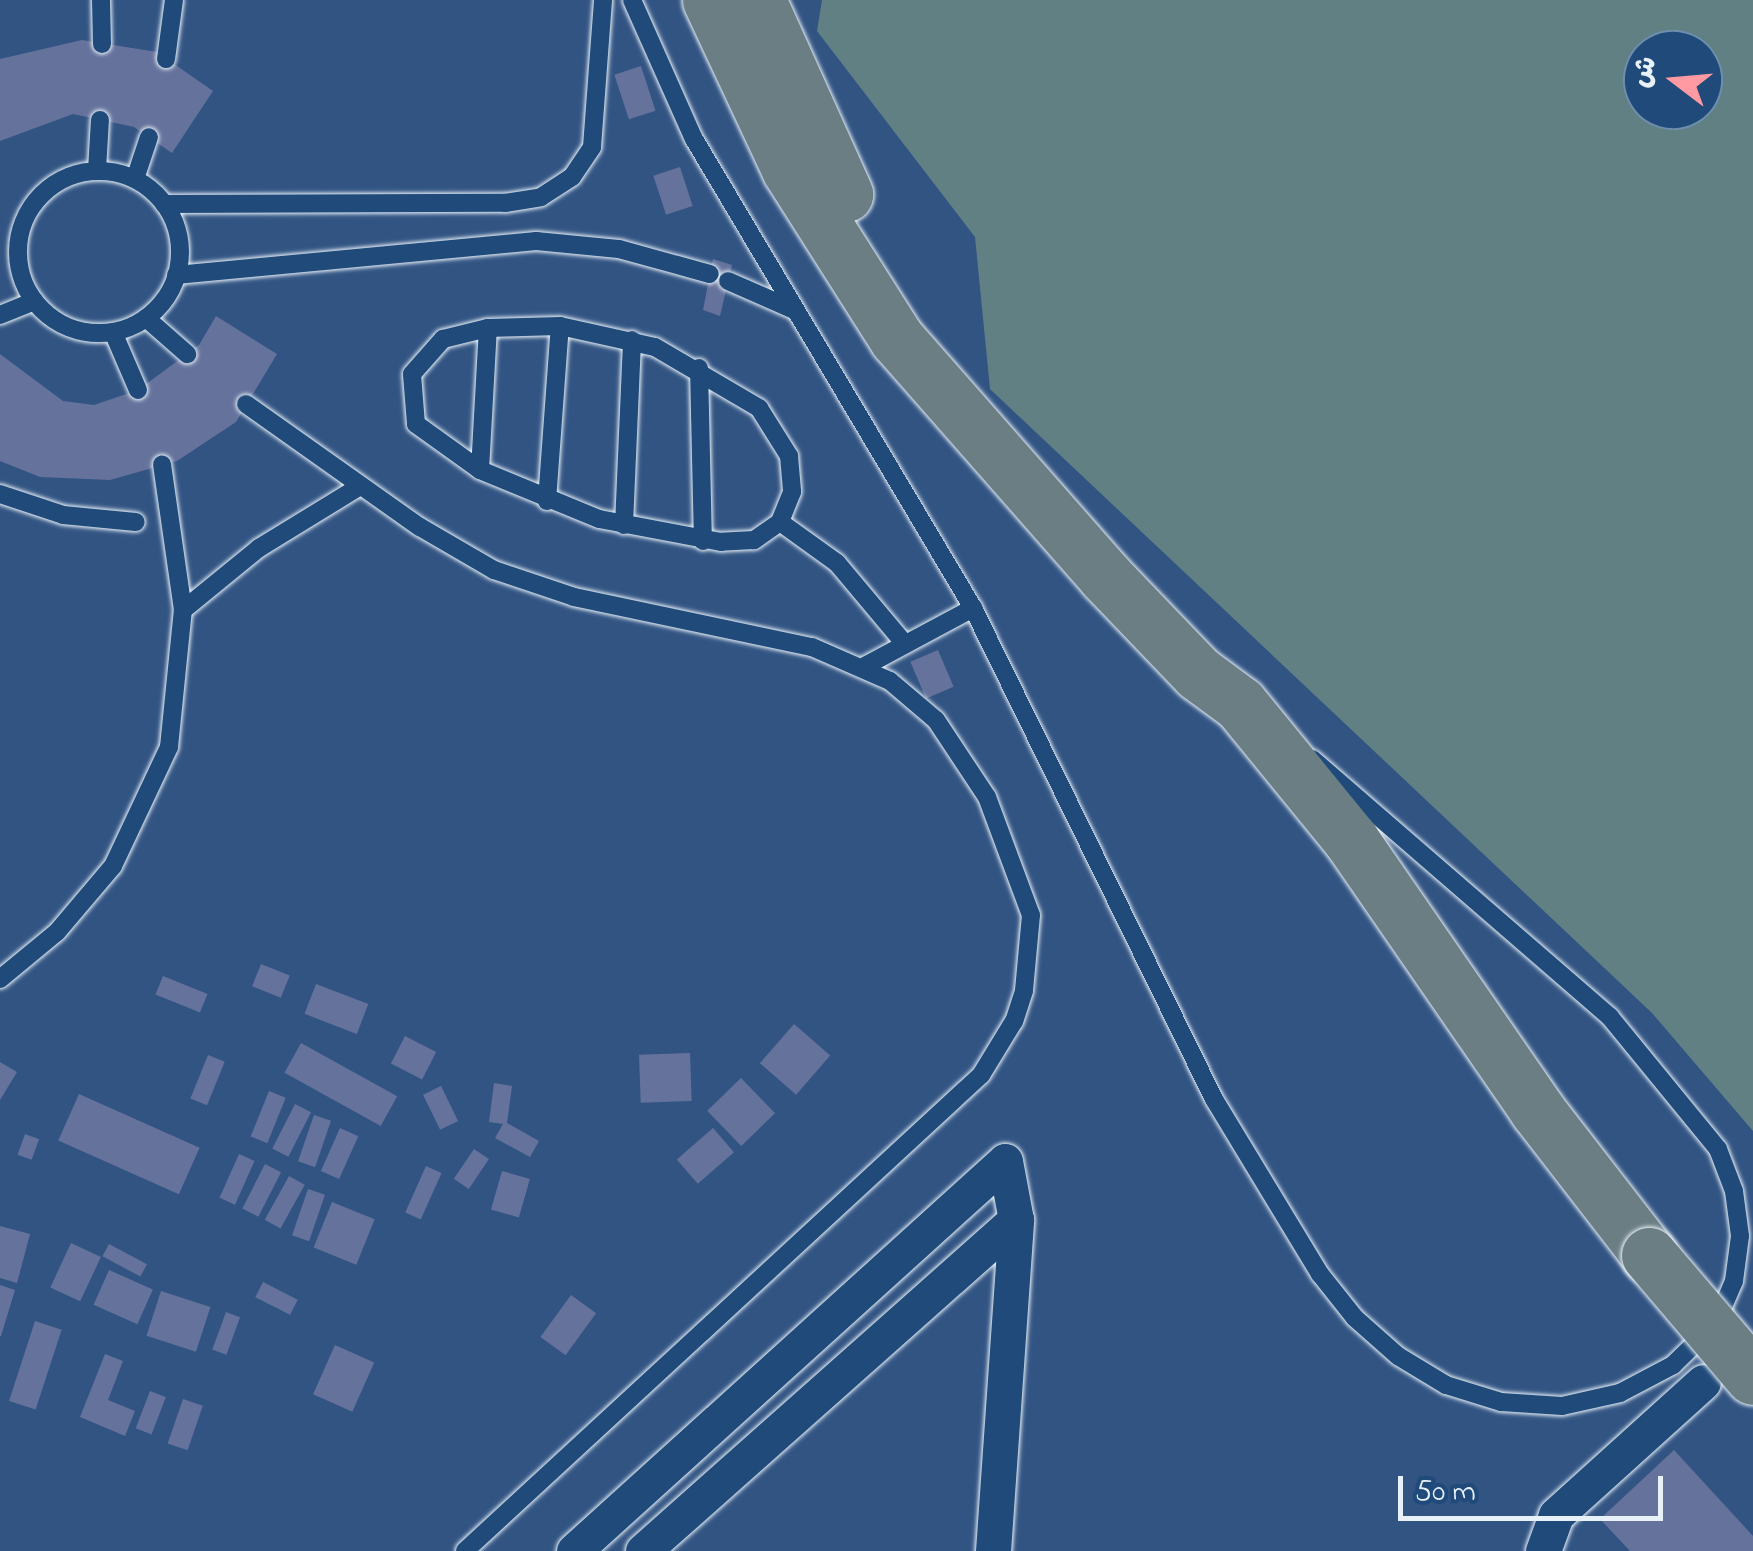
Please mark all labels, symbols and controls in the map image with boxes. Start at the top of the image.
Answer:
north arrow [1623,30,1723,130]
text: ش [1622,52,1670,93]
scale bar [1403,1456,1668,1518]
text: 50 m [1415,1471,1476,1515]

